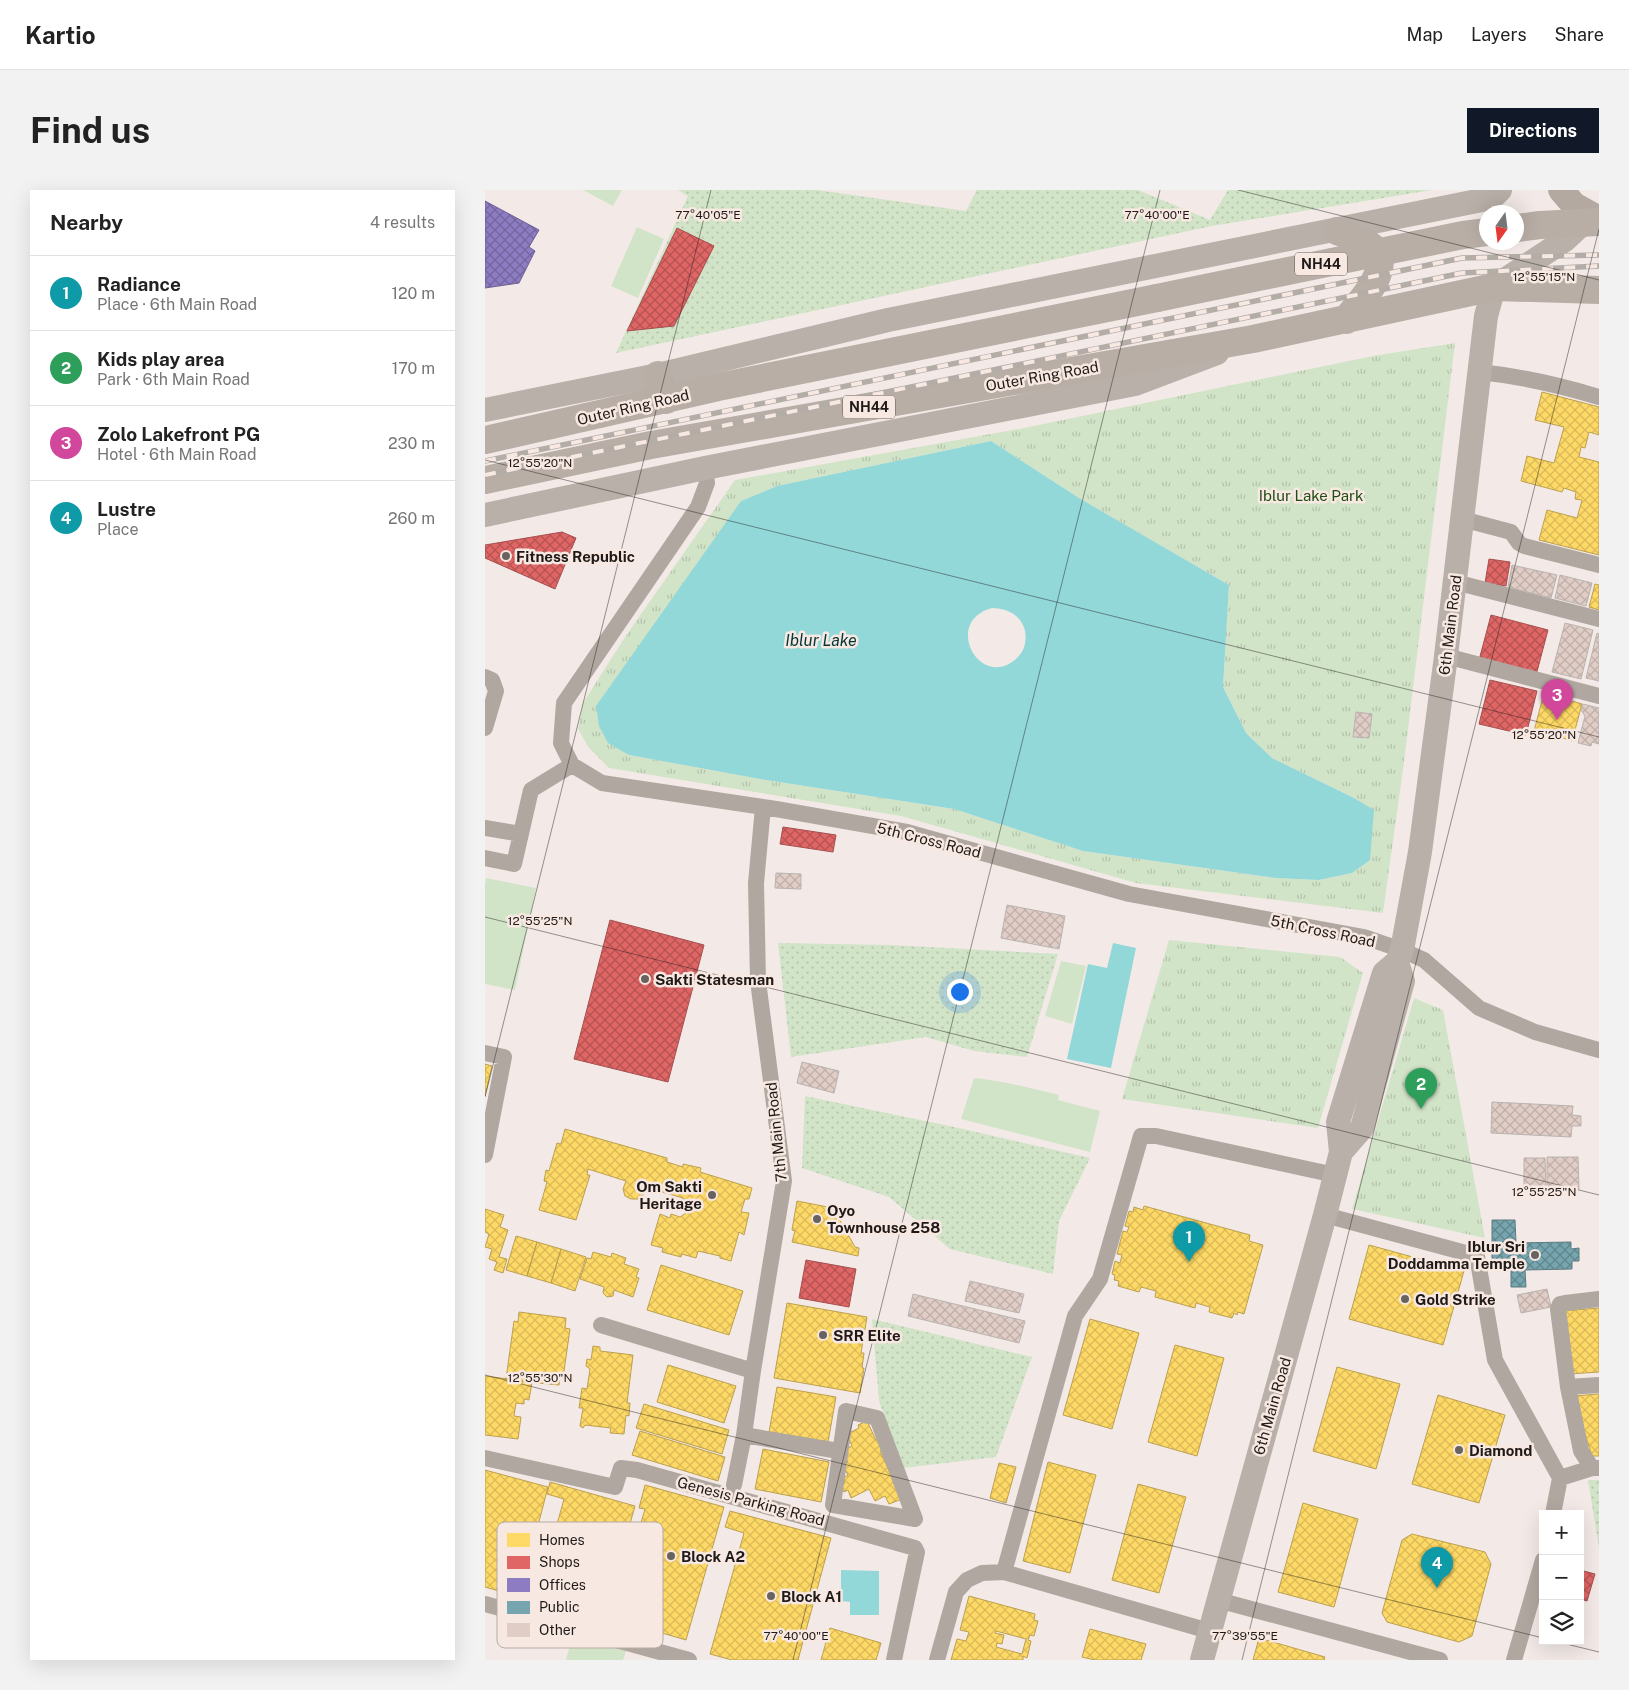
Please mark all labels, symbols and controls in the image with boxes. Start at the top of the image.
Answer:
text: Kartio [25,21,96,49]
text: Map [1407,24,1443,45]
text: Layers [1471,24,1527,45]
text: Share [1555,24,1604,45]
button: Directions [1467,108,1599,153]
text: Find us [30,110,150,151]
north arrow [1479,205,1524,250]
text: 77°40'05"E [675,208,741,222]
text: 77°40'00"E [1124,208,1190,222]
text: Nearby [50,210,123,235]
text: 4 results [370,213,435,232]
road number: NH44 [1295,252,1347,276]
text: 12°55'15"N [1513,270,1575,284]
text: Radiance [97,273,181,295]
text: 1 [63,284,69,303]
text: 120 m [391,284,435,303]
text: Place · 6th Main Road [97,295,257,314]
text: Kids play area [97,348,225,370]
street label: Outer Ring Road [984,358,1100,394]
text: 2 [61,359,71,378]
text: 170 m [392,359,435,378]
text: Park · 6th Main Road [97,370,250,389]
street label: Outer Ring Road [575,386,691,428]
road number: NH44 [843,396,895,418]
text: Zolo Lakefront PG [97,423,260,445]
text: 3 [61,434,71,453]
text: 230 m [388,434,435,453]
text: Hotel · 6th Main Road [97,445,256,464]
text: 12°55'20"N [508,456,572,470]
park label: Iblur Lake Park [1259,487,1363,504]
text: Lustre [97,498,156,520]
text: 4 [61,509,71,528]
text: 260 m [388,509,435,528]
text: Place [97,520,139,539]
place label: Fitness Republic [516,548,635,565]
marker: Fitness Republic [500,550,512,562]
street label: 6th Main Road [1435,574,1465,676]
water label: Iblur Lake [785,631,857,650]
pin: 3 [1541,679,1573,720]
text: 12°55'20"N [1512,728,1576,742]
street label: 5th Cross Road [875,819,983,861]
street label: 5th Cross Road [1269,912,1377,950]
text: 12°55'25"N [508,914,572,928]
place label: Sakti Statesman [655,971,774,988]
marker: Sakti Statesman [639,973,651,985]
your location [947,979,973,1005]
pin: 2 [1405,1068,1437,1109]
street label: 7th Main Road [762,1081,790,1183]
place label: Om Sakti Heritage [636,1178,702,1212]
text: 12°55'25"N [1512,1185,1576,1199]
marker: Om Sakti Heritage [706,1189,718,1201]
place label: Oyo Townhouse 258 [827,1202,940,1236]
marker: Oyo Townhouse 258 [811,1213,823,1225]
pin: 1 [1173,1221,1205,1262]
place label: Iblur Sri Doddamma Temple [1388,1238,1525,1272]
marker: Iblur Sri Doddamma Temple [1529,1249,1541,1261]
place label: Gold Strike [1415,1291,1496,1308]
marker: Gold Strike [1399,1293,1411,1305]
place label: SRR Elite [833,1327,901,1344]
marker: SRR Elite [817,1329,829,1341]
street label: 6th Main Road [1250,1355,1294,1457]
text: 12°55'30"N [508,1371,572,1385]
place label: Diamond [1469,1442,1532,1459]
marker: Diamond [1453,1444,1465,1456]
street label: Genesis Parking Road [675,1473,827,1529]
map controls [1539,1510,1584,1645]
button: + [1539,1510,1584,1555]
legend [497,1522,663,1648]
text: Homes [539,1532,585,1548]
pin: 4 [1421,1547,1453,1588]
place label: Block A2 [681,1548,745,1565]
marker: Block A2 [665,1550,677,1562]
text: Shops [539,1554,580,1570]
button: − [1539,1555,1584,1600]
text: Offices [539,1577,586,1593]
place label: Block A1 [781,1588,842,1605]
marker: Block A1 [765,1590,777,1602]
text: Public [539,1599,580,1615]
button: layers [1539,1600,1584,1645]
text: Other [539,1622,576,1638]
text: 77°40'00"E [763,1629,829,1643]
text: 77°39'55"E [1212,1629,1278,1643]

